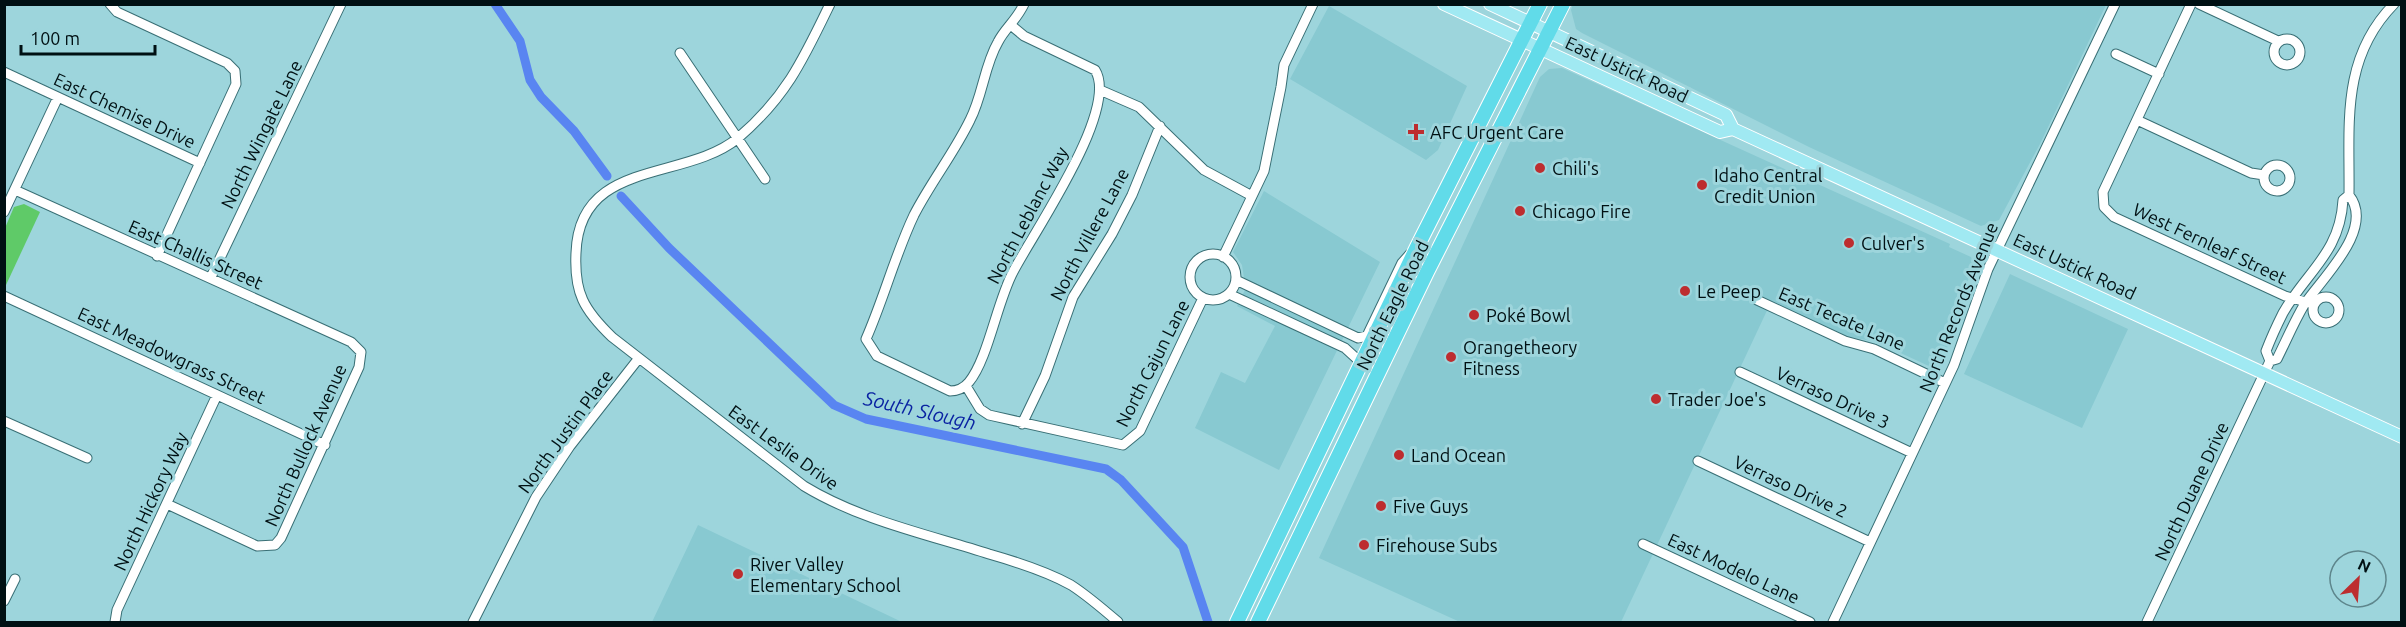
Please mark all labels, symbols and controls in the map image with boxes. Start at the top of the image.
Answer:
scale bar [21,18,154,56]
text: 100 m [30,28,80,48]
street label: East Ustick Road [1563,32,1691,106]
street label: North Wingate Lane [216,57,306,211]
street label: East Chemise Drive [51,68,199,152]
place label: AFC Urgent Care [1430,122,1564,142]
marker: AFC Urgent Care [1407,123,1425,141]
street label: North Leblanc Way [982,143,1072,287]
place label: Chili's [1552,158,1599,178]
marker: Chili's [1533,161,1547,175]
street label: North Villere Lane [1046,164,1132,304]
place label: Idaho Central Credit Union [1714,165,1823,206]
marker: Idaho Central Credit Union [1695,178,1709,192]
street label: West Fernleaf Street [2130,199,2290,287]
place label: Chicago Fire [1532,201,1631,221]
marker: Chicago Fire [1513,204,1527,218]
street label: East Challis Street [126,215,266,293]
street label: North Records Avenue [1915,219,2001,395]
street label: East Ustick Road [2011,229,2139,303]
place label: Culver's [1861,233,1925,253]
marker: Culver's [1842,236,1856,250]
street label: North Eagle Road [1352,237,1432,373]
place label: Le Peep [1697,281,1761,301]
street label: East Tecate Lane [1776,282,1908,354]
marker: Le Peep [1678,284,1692,298]
street label: North Cajun Lane [1111,296,1193,430]
street label: East Meadowgrass Street [75,303,269,407]
place label: Poké Bowl [1486,305,1571,325]
marker: Poké Bowl [1467,308,1481,322]
place label: Orangetheory Fitness [1463,337,1578,378]
marker: Orangetheory Fitness [1444,350,1458,364]
street label: North Bullock Avenue [260,361,350,529]
street label: Verraso Drive 3 [1773,362,1893,432]
street label: North Justin Place [514,365,616,497]
water label: South Slough [861,386,978,434]
place label: Trader Joe's [1668,389,1766,409]
marker: Trader Joe's [1649,392,1663,406]
street label: East Leslie Drive [725,400,843,494]
street label: North Duane Drive [2150,418,2232,564]
street label: North Hickory Way [109,428,191,573]
place label: Land Ocean [1411,445,1506,465]
marker: Land Ocean [1392,448,1406,462]
street label: Verraso Drive 2 [1731,451,1851,521]
place label: Five Guys [1393,496,1468,516]
marker: Five Guys [1374,499,1388,513]
street label: East Modelo Lane [1665,529,1803,607]
place label: Firehouse Subs [1376,535,1498,555]
marker: Firehouse Subs [1357,538,1371,552]
north arrow [2328,549,2388,609]
place label: River Valley Elementary School [750,554,901,595]
text: N [2355,555,2374,576]
marker: River Valley Elementary School [731,567,745,581]

